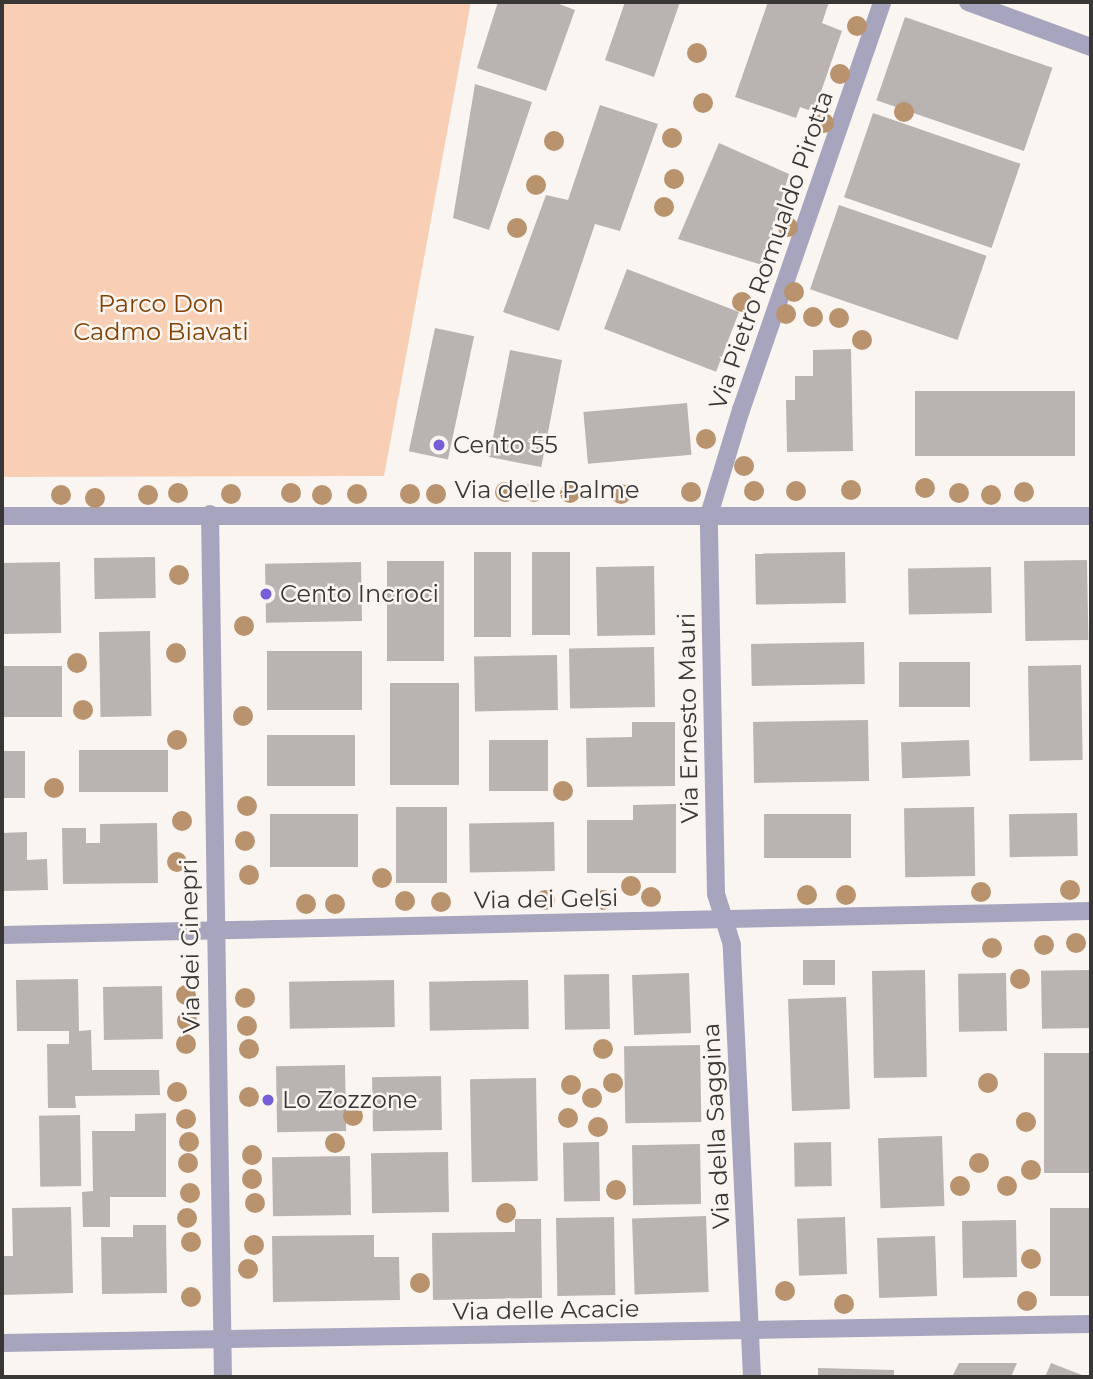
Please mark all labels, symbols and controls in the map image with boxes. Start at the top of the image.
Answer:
street label: Via Pietro Romualdo Pirotta [703,87,839,413]
park label: Parco Don Cadmo Biavati [73,290,249,346]
place label: Cento 55 [453,431,558,459]
marker: Cento 55 [431,437,447,453]
street label: Via delle Palme [454,476,640,504]
place label: Cento Incroci [280,580,439,608]
marker: Cento Incroci [258,586,274,602]
street label: Via Ernesto Mauri [672,612,704,824]
street label: Via dei Ginepri [174,858,206,1034]
street label: Via dei Gelsi [474,883,618,915]
street label: Via della Saggina [696,1022,736,1230]
place label: Lo Zozzone [282,1086,417,1114]
marker: Lo Zozzone [260,1092,276,1108]
street label: Via delle Acacie [452,1294,640,1326]

